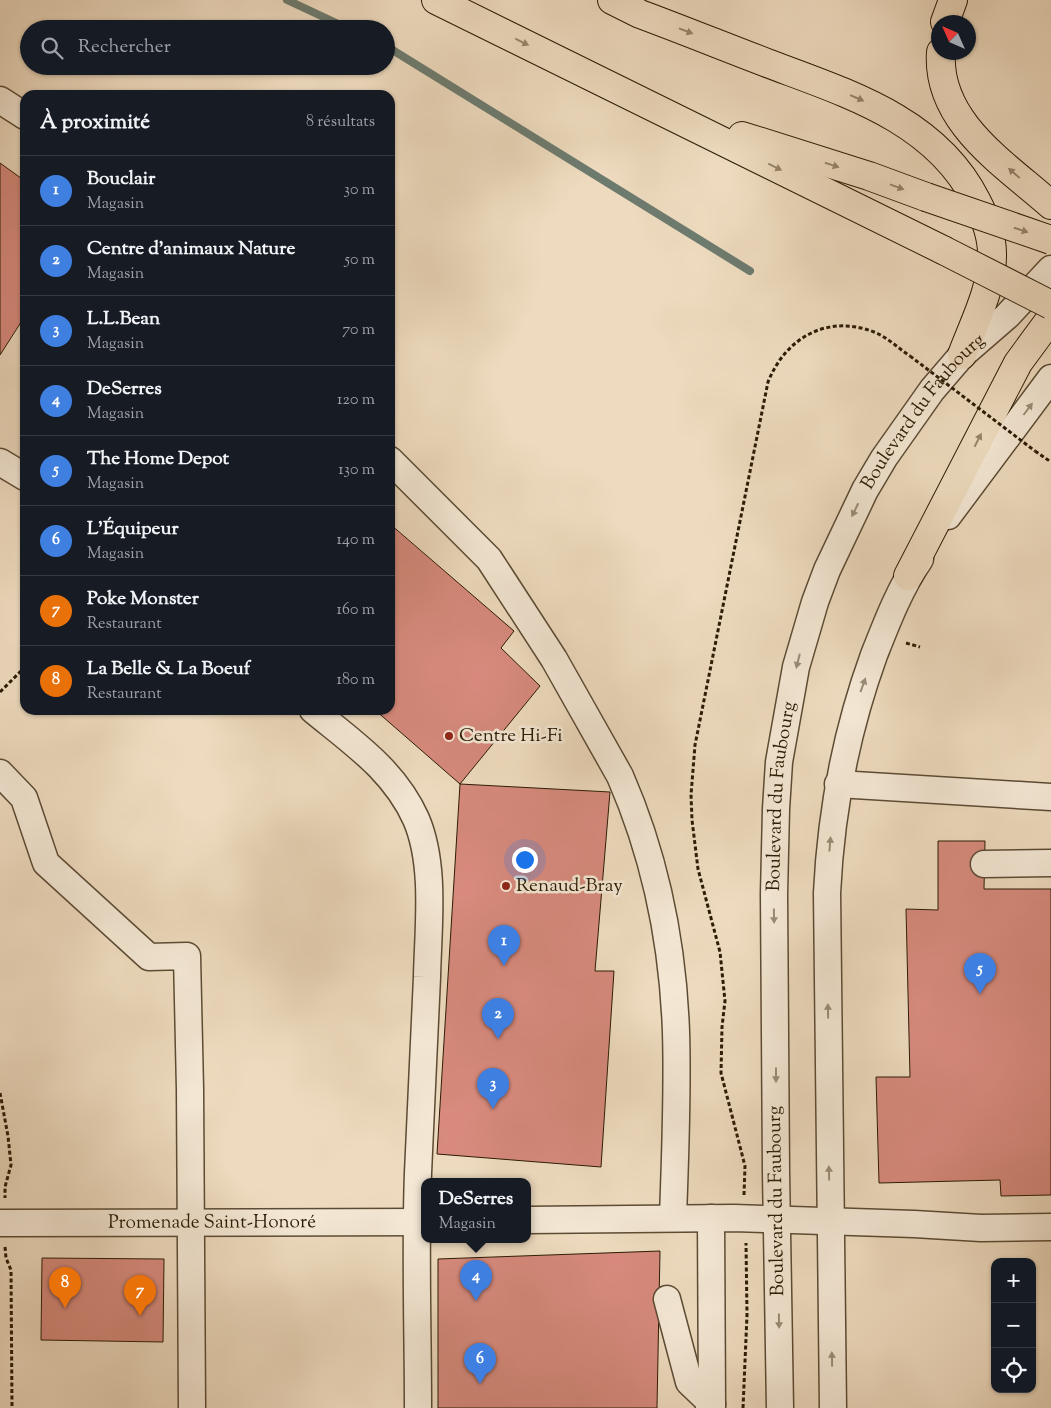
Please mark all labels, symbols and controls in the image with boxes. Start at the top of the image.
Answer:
north arrow [931,15,976,60]
search box [20,20,395,75]
one-way arrow [679,28,693,36]
icon: search [38,34,66,62]
text: Rechercher [78,34,171,61]
one-way arrow [515,38,529,46]
one-way arrow [850,95,864,103]
text: À proximité [40,108,150,138]
text: 8 résultats [306,111,375,134]
one-way arrow [825,161,840,169]
one-way arrow [768,163,782,171]
text: Bouclair [87,166,155,193]
one-way arrow [1008,167,1021,178]
text: 1 [53,179,59,202]
text: 30 m [344,179,375,202]
one-way arrow [890,183,905,191]
text: Magasin [87,193,144,216]
one-way arrow [1014,227,1029,234]
text: Centre d’animaux Nature [87,236,295,263]
text: 2 [52,249,60,272]
text: 50 m [344,249,375,272]
text: Magasin [87,263,144,286]
text: L.L.Bean [87,306,160,333]
text: 3 [53,319,59,342]
text: 70 m [342,319,375,342]
street label: Boulevard du Faubourg [855,327,991,495]
text: Magasin [87,333,144,356]
text: DeSerres [87,376,162,403]
text: 4 [52,389,60,412]
text: 120 m [337,389,375,412]
one-way arrow [1023,402,1033,416]
text: Magasin [87,403,144,426]
one-way arrow [974,432,982,447]
text: The Home Depot [87,446,229,473]
text: 5 [53,459,59,482]
text: 130 m [338,459,375,482]
text: Magasin [87,473,144,496]
one-way arrow [851,503,859,517]
text: L'Équipeur [87,516,179,543]
text: 6 [52,529,60,552]
text: 140 m [337,529,375,552]
text: Magasin [87,543,144,566]
text: Poke Monster [87,586,199,613]
text: 7 [52,599,60,622]
text: 160 m [337,599,375,622]
text: Restaurant [87,613,162,636]
one-way arrow [793,654,801,669]
text: La Belle & La Boeuf [87,656,250,683]
text: 8 [52,669,60,692]
text: 180 m [336,669,375,692]
one-way arrow [859,677,867,692]
text: Restaurant [87,683,162,706]
street label: Boulevard du Faubourg [761,699,803,892]
place label: Centre Hi-Fi [459,723,563,750]
marker: Centre Hi-Fi [443,730,455,742]
one-way arrow [826,836,834,852]
your location [512,847,538,873]
place label: Renaud-Bray [516,873,623,900]
marker: Renaud-Bray [500,880,512,892]
one-way arrow [771,909,779,925]
pin: 1 [488,925,520,966]
pin: 5 [964,953,996,994]
pin: 2 [482,998,514,1039]
one-way arrow [824,1002,832,1018]
one-way arrow [772,1067,780,1083]
pin: 3 [477,1068,509,1109]
street label: Boulevard du Faubourg [762,1106,792,1296]
one-way arrow [825,1165,833,1181]
popup [421,1178,531,1243]
text: DeSerres [439,1186,513,1213]
street label: Promenade Saint-Honoré [108,1209,316,1236]
text: Magasin [439,1213,496,1236]
map controls [991,1258,1036,1393]
button: + [991,1258,1036,1303]
pin: 4 [460,1260,492,1301]
pin: 8 [49,1267,81,1308]
pin: 7 [124,1275,156,1316]
button: − [991,1303,1036,1348]
one-way arrow [775,1313,783,1329]
pin: 6 [464,1343,496,1384]
button: locate [991,1348,1036,1393]
one-way arrow [828,1351,836,1367]

